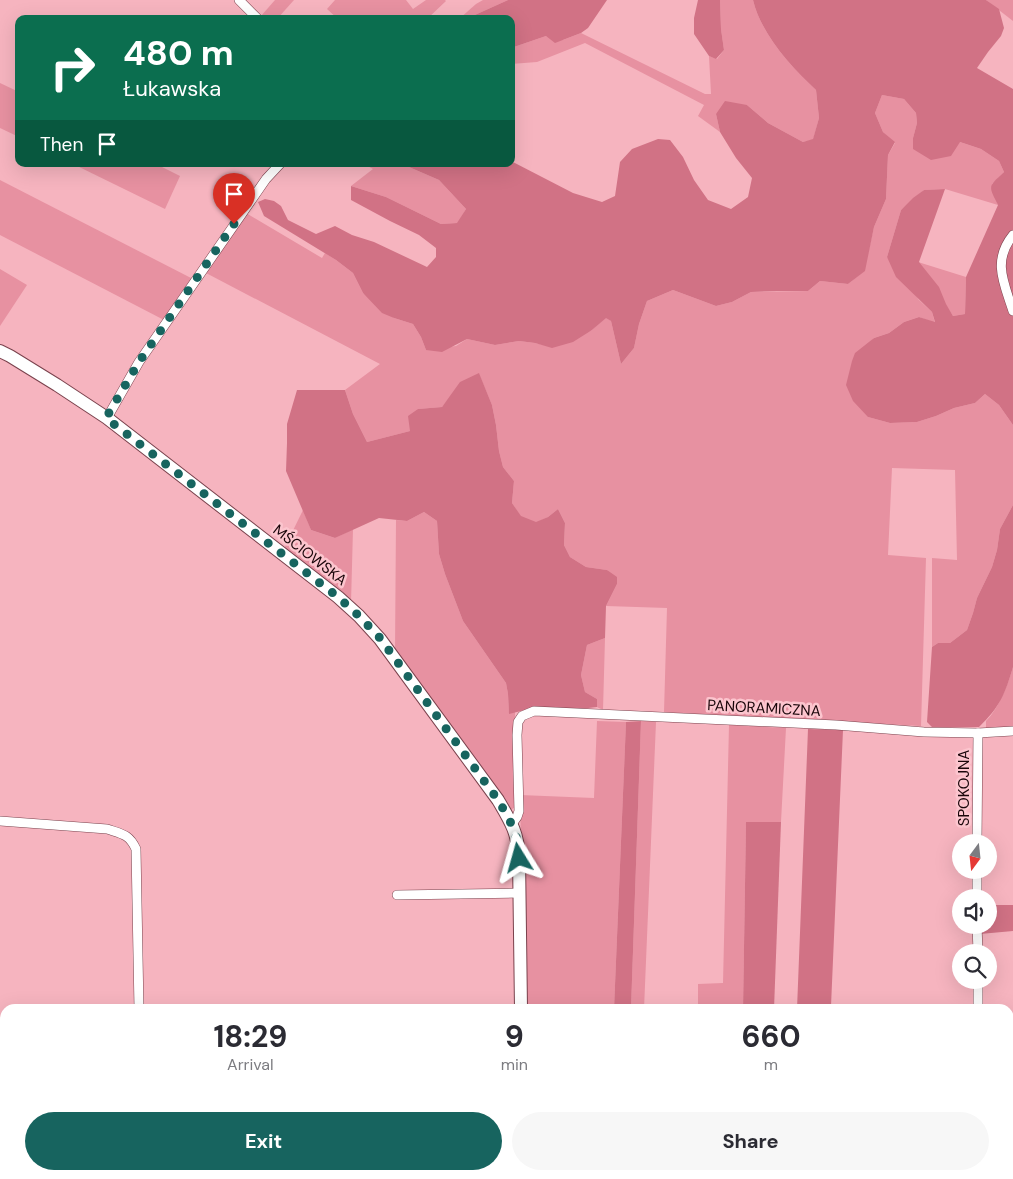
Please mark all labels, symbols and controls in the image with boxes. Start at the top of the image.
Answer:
text: 480 m [123,30,234,76]
icon: right [40,35,105,100]
text: Łukawska [123,74,221,103]
icon: arrive [93,130,121,158]
text: Then [40,132,83,157]
pin [213,173,255,224]
icon: arrive [220,180,248,208]
street label: MŚCIOWSKA [269,520,351,590]
street label: PANORAMICZNA [707,695,821,721]
street label: SPOKOJNA [954,750,974,826]
position arrow [492,831,544,883]
north arrow [952,834,998,879]
map controls [952,834,997,989]
button: sound [952,889,997,934]
button: search [952,944,997,989]
text: 18:29 [213,1017,287,1056]
text: 9 [505,1017,524,1056]
text: 660 [741,1017,801,1056]
text: Arrival [227,1054,274,1075]
text: min [501,1054,528,1075]
text: m [764,1054,778,1075]
button: Exit [25,1112,502,1170]
button: Share [512,1112,989,1170]

